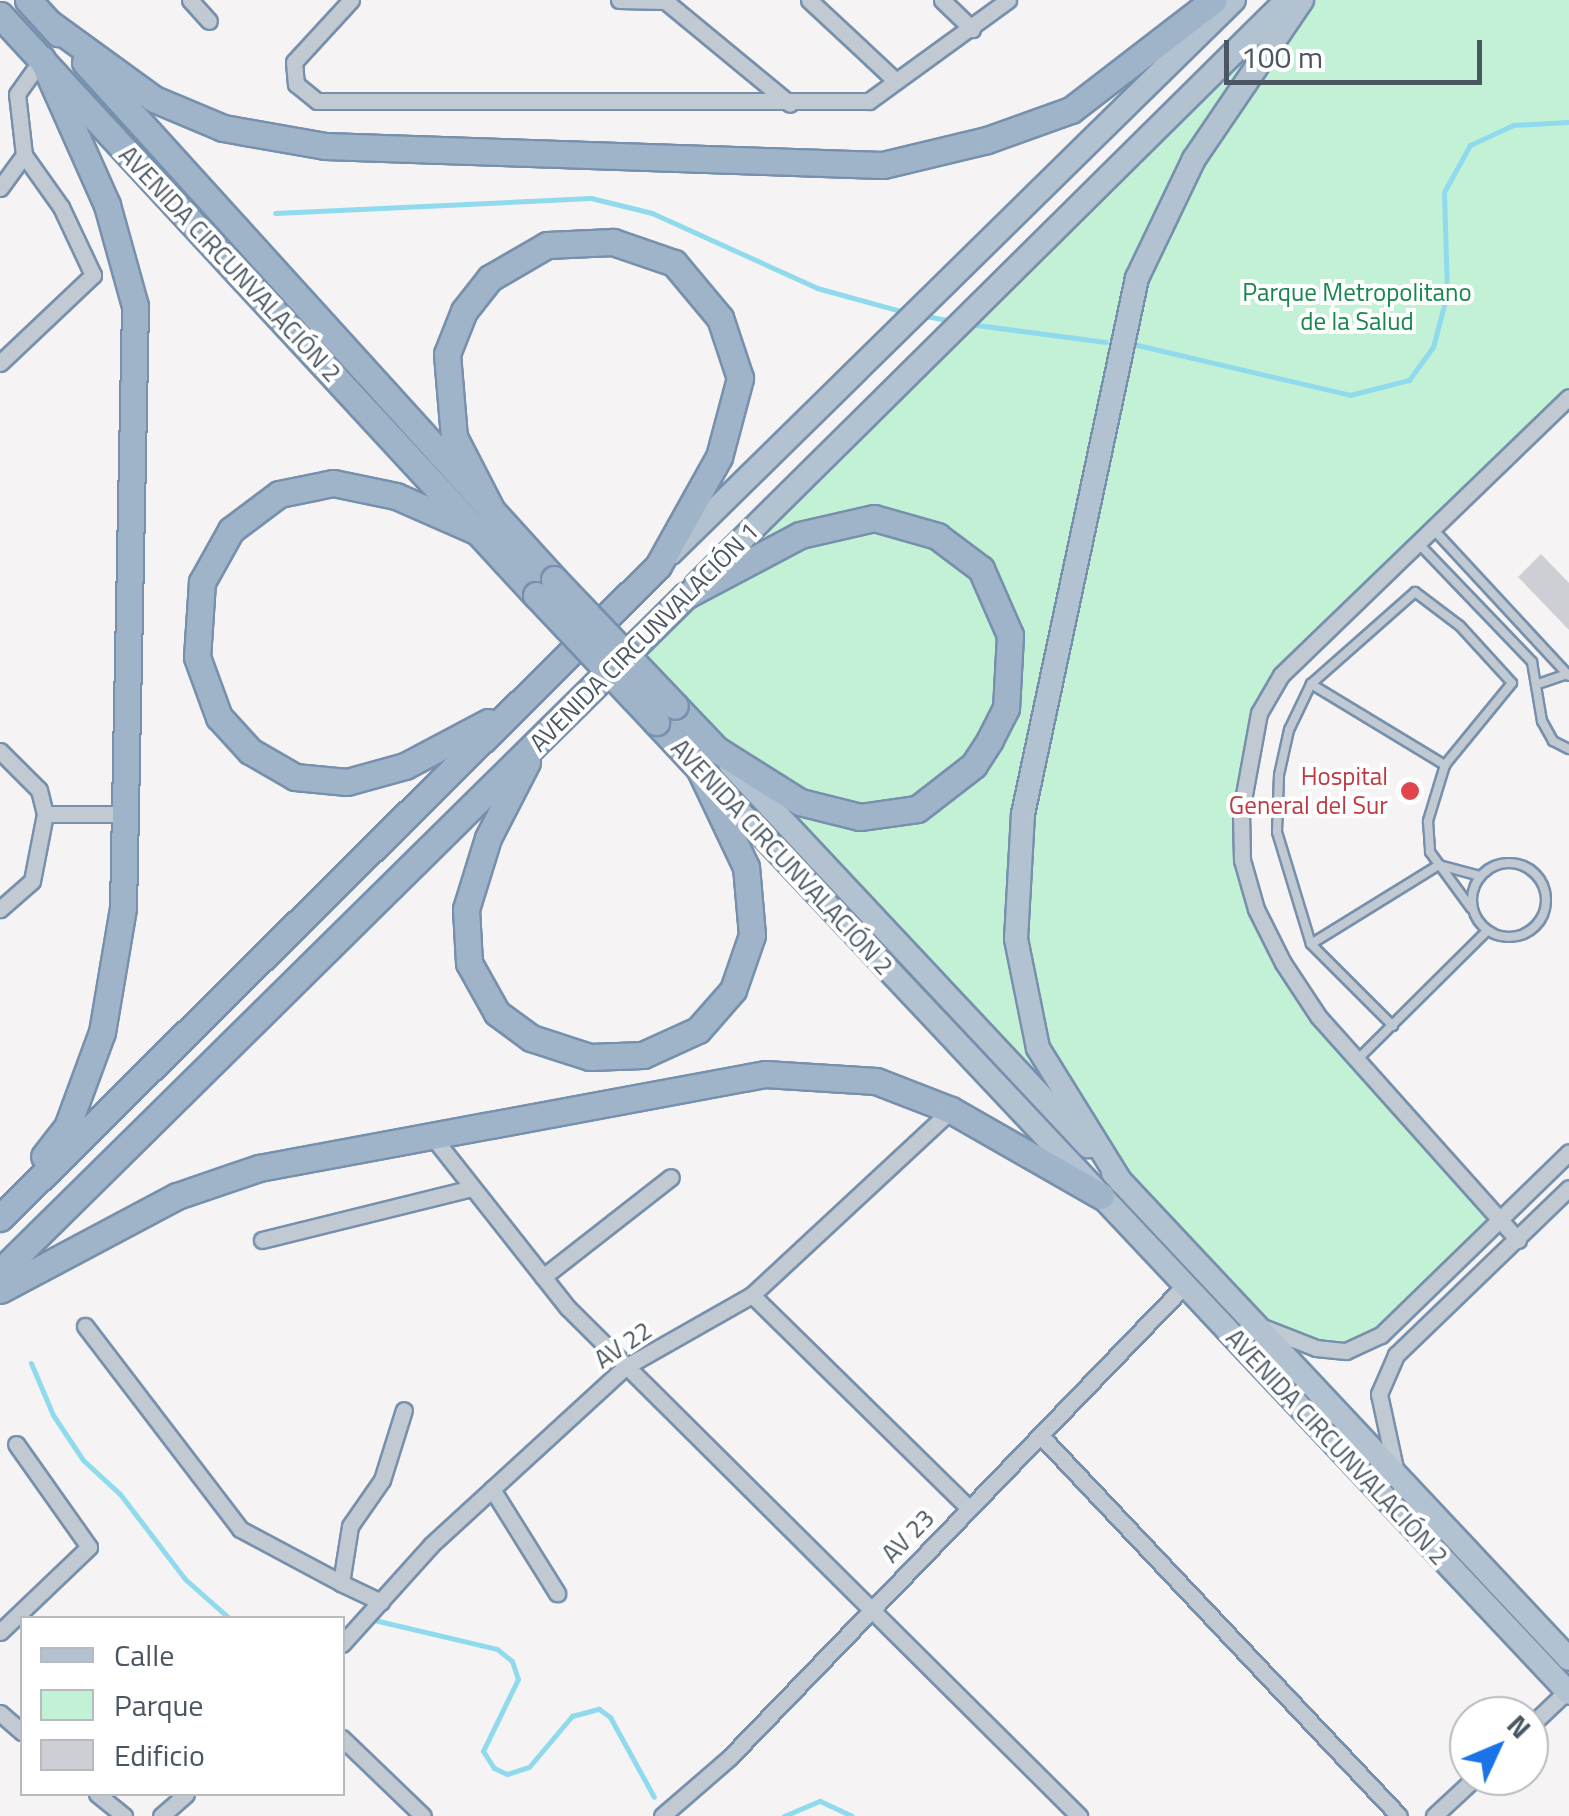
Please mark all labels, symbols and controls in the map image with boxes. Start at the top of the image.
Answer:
scale bar [1229,20,1486,82]
text: 100 m [1241,34,1323,80]
street label: AVENIDA CIRCUNVALACIÓN 2 [113,140,347,388]
park label: Parque Metropolitano de la Salud [1242,278,1472,337]
street label: AVENIDA CIRCUNVALACIÓN 1 [523,516,765,758]
street label: AVENIDA CIRCUNVALACIÓN 2 [665,733,899,981]
place label: Hospital General del Sur [1229,762,1388,821]
marker: Hospital General del Sur [1397,778,1423,804]
street label: AV 22 [589,1315,657,1375]
street label: AVENIDA CIRCUNVALACIÓN 2 [1220,1323,1454,1571]
street label: AV 23 [876,1503,940,1569]
legend [20,1616,345,1796]
text: Calle [114,1632,174,1678]
text: Parque [114,1682,204,1728]
north arrow [1449,1696,1549,1796]
text: N [1497,1704,1542,1748]
text: Edificio [114,1732,205,1778]

